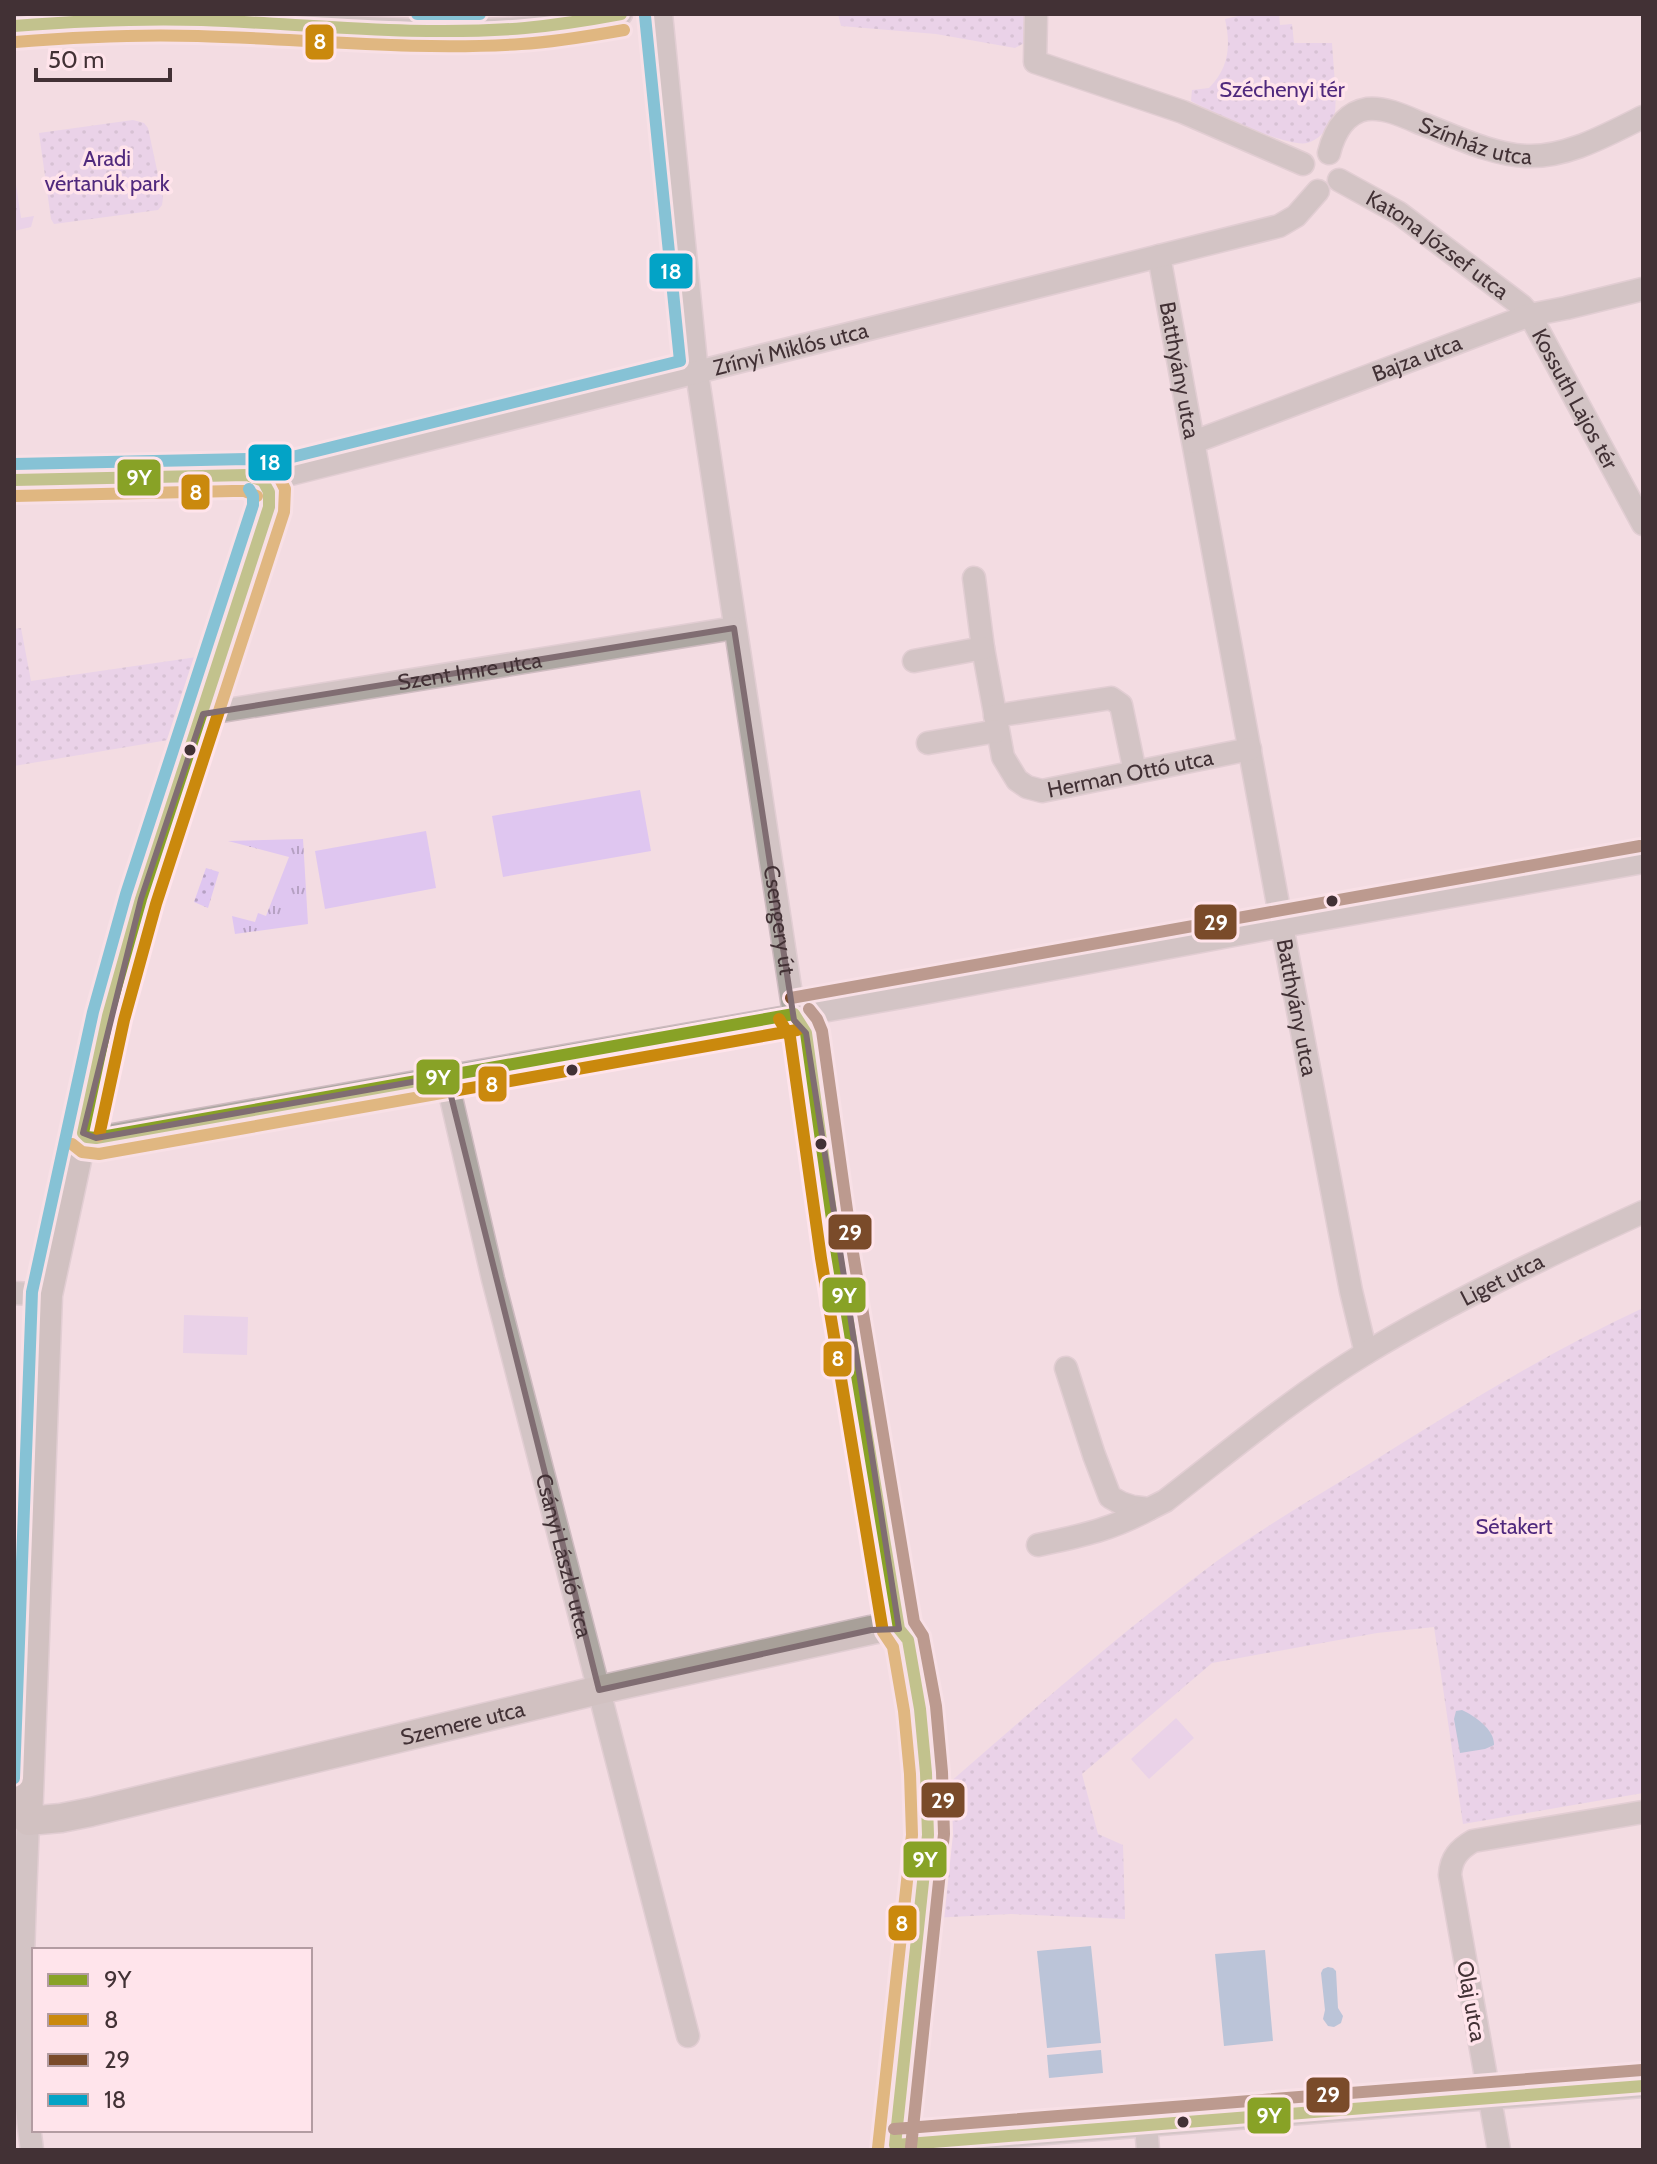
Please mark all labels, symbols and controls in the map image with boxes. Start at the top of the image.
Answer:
line badge: 8 [304,23,335,61]
text: 8 [313,28,327,55]
scale bar [36,32,170,82]
text: 50 m [48,45,104,74]
park label: Széchenyi tér [1219,76,1345,103]
street label: Színház utca [1415,111,1533,170]
park label: Aradi vértanúk park [44,145,170,197]
street label: Katona József utca [1361,185,1514,305]
line badge: 18 [648,252,694,290]
text: 18 [660,258,682,285]
street label: Batthyány utca [1154,299,1205,441]
street label: Zrínyi Miklós utca [710,317,872,381]
street label: Kossuth Lajos tér [1526,324,1624,474]
street label: Bajza utca [1368,329,1466,388]
line badge: 18 [247,443,293,482]
text: 18 [259,449,281,476]
line badge: 9Y [116,458,162,497]
text: 9Y [126,464,153,491]
line badge: 8 [180,473,211,511]
text: 8 [189,479,203,506]
street label: Szent Imre utca [396,646,544,696]
unlabelled marker [182,742,198,758]
street label: Herman Ottó utca [1045,744,1216,804]
street label: Csengery út [758,863,801,977]
unlabelled marker [1324,893,1340,909]
line badge: 29 [1193,903,1238,941]
text: 29 [1204,909,1228,936]
street label: Batthyány utca [1271,937,1323,1079]
line badge: 9Y [415,1058,461,1096]
unlabelled marker [564,1062,580,1078]
text: 9Y [425,1064,452,1091]
line badge: 8 [477,1065,508,1103]
text: 8 [485,1071,499,1098]
unlabelled marker [813,1136,829,1152]
line badge: 29 [827,1213,873,1251]
text: 29 [838,1219,862,1246]
street label: Liget utca [1456,1247,1549,1312]
line badge: 9Y [821,1276,867,1314]
text: 9Y [831,1282,858,1309]
line badge: 8 [822,1340,853,1378]
text: 8 [831,1345,845,1372]
street label: Csányi László utca [530,1471,598,1641]
park label: Sétakert [1475,1513,1553,1540]
street label: Szemere utca [398,1695,528,1751]
line badge: 29 [920,1781,966,1819]
text: 29 [931,1787,955,1814]
line badge: 9Y [902,1840,948,1879]
text: 9Y [912,1846,939,1873]
line badge: 8 [887,1904,918,1942]
text: 8 [895,1910,909,1937]
legend [32,1948,312,2132]
street label: Olaj utca [1451,1959,1492,2044]
text: 9Y [104,1965,132,1994]
text: 8 [104,2005,119,2034]
text: 29 [104,2045,130,2074]
line badge: 29 [1305,2076,1351,2114]
text: 29 [1316,2081,1340,2108]
text: 18 [104,2085,126,2114]
line badge: 9Y [1246,2096,1292,2135]
text: 9Y [1256,2102,1283,2129]
unlabelled marker [1175,2114,1191,2130]

